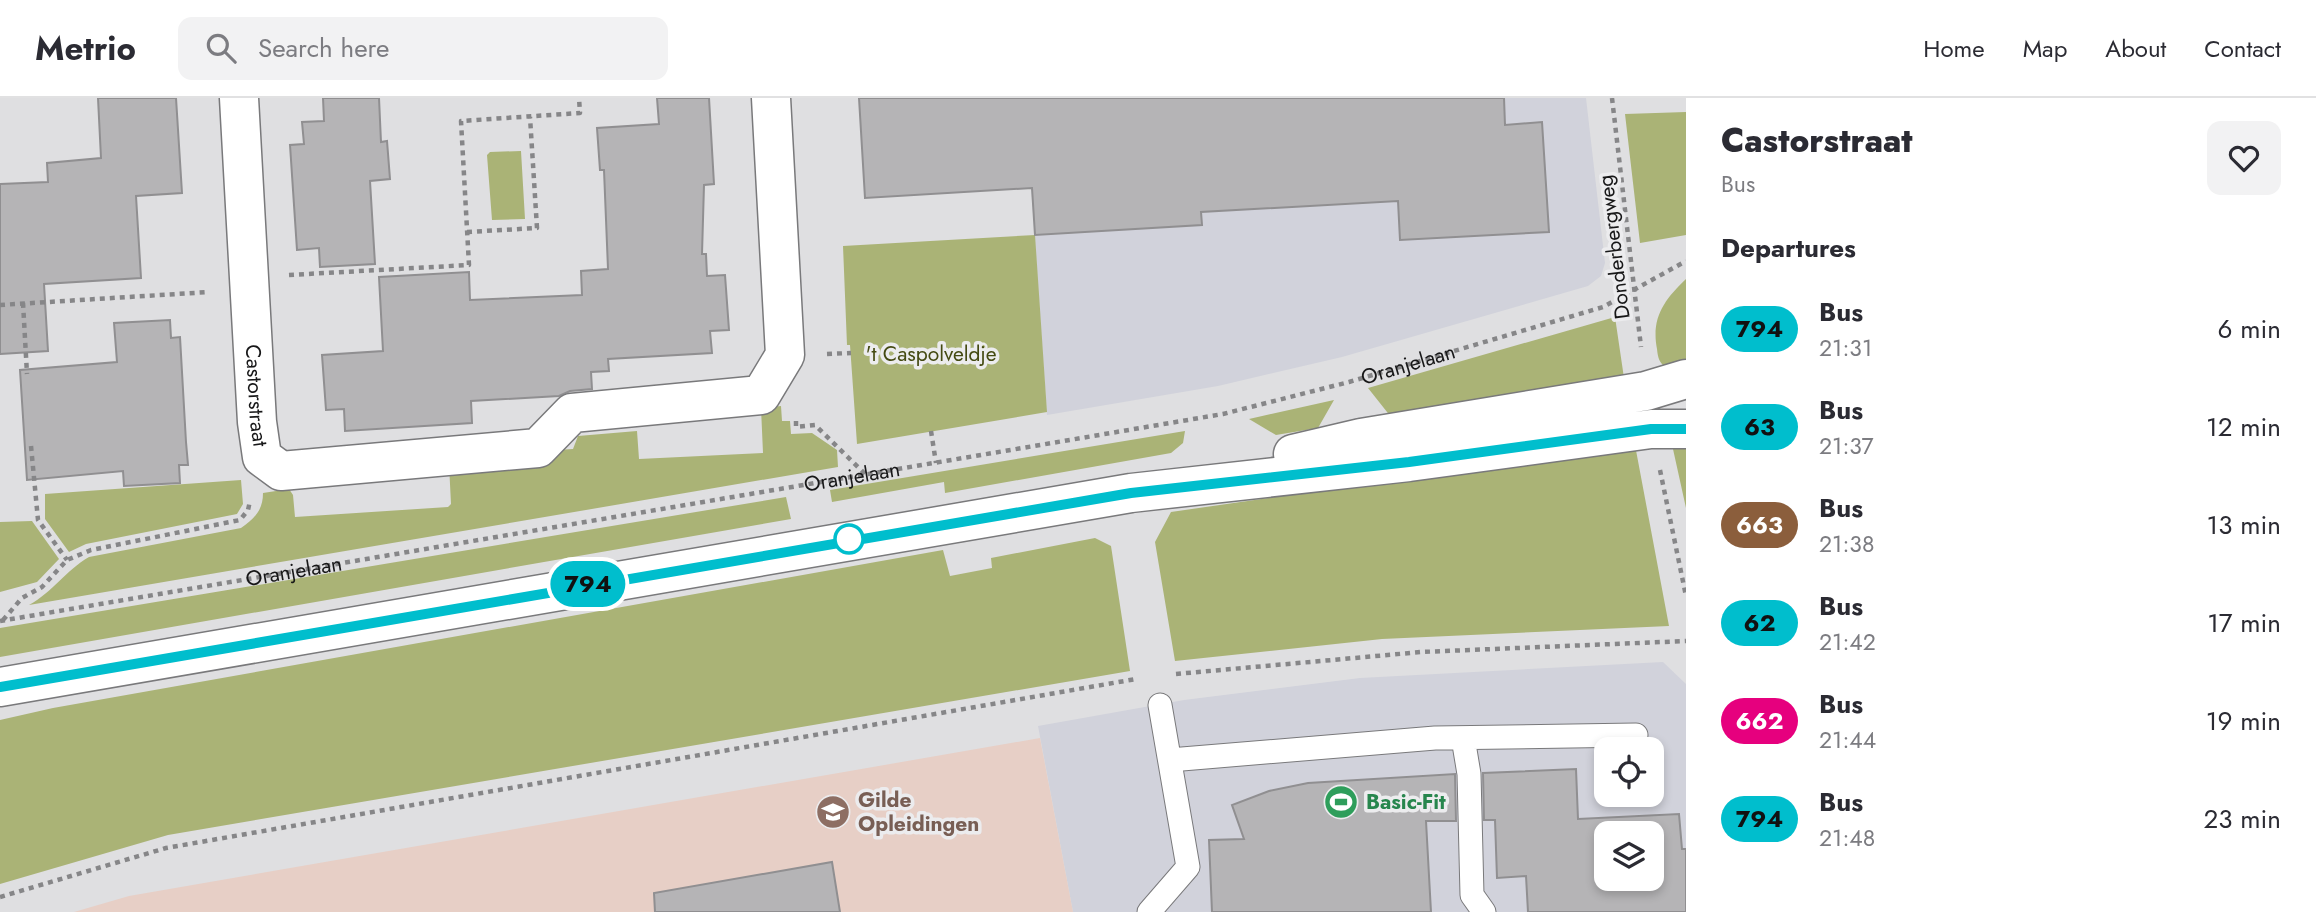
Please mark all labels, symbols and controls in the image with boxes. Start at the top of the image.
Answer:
search box [178,17,668,80]
text: Metrio [35,25,136,72]
icon: search [202,29,240,67]
text: Search here [258,29,389,67]
text: Home [1923,31,1985,66]
text: Map [2023,31,2067,66]
text: About [2105,31,2166,66]
text: Contact [2204,31,2281,66]
text: Castorstraat [1721,117,1913,164]
button: heart [2207,121,2281,195]
text: Bus [1721,167,1755,201]
street label: Donderbergweg [1590,173,1638,321]
text: Departures [1721,229,1856,267]
text: Bus [1819,293,1863,331]
text: 6 min [2218,310,2281,348]
text: 794 [1736,311,1783,346]
text: 21:31 [1819,331,1872,365]
street label: Oranjelaan [1357,336,1459,393]
park label: 't Caspolveldje [865,339,997,369]
street label: Castorstraat [238,343,275,449]
text: Bus [1819,391,1863,429]
text: 12 min [2206,408,2281,446]
text: 63 [1744,409,1775,444]
text: 21:37 [1819,429,1874,463]
street label: Oranjelaan [802,454,902,500]
text: Bus [1819,489,1863,527]
text: 13 min [2207,506,2281,544]
text: 663 [1736,507,1783,542]
unlabelled marker [834,524,864,554]
text: 21:38 [1819,527,1874,561]
street label: Oranjelaan [243,548,344,594]
line badge: 794 [548,561,628,607]
text: 794 [564,566,612,601]
text: Bus [1819,587,1863,625]
text: 17 min [2207,604,2281,642]
text: 62 [1744,605,1775,640]
text: 21:42 [1819,625,1876,659]
text: Bus [1819,685,1863,723]
text: 19 min [2206,702,2281,740]
text: 662 [1736,703,1783,738]
text: 21:44 [1819,723,1876,757]
map controls [1594,737,1664,891]
button: locate [1594,737,1664,807]
sports icon: Basic-Fit [1322,783,1360,821]
text: Bus [1819,783,1863,821]
place label: Gilde Opleidingen [858,785,979,839]
place label: Basic-Fit [1366,787,1446,817]
school or university icon: Gilde Opleidingen [814,793,852,831]
text: 23 min [2204,800,2281,838]
text: 794 [1736,801,1783,836]
button: layers [1594,821,1664,891]
text: 21:48 [1819,821,1875,855]

